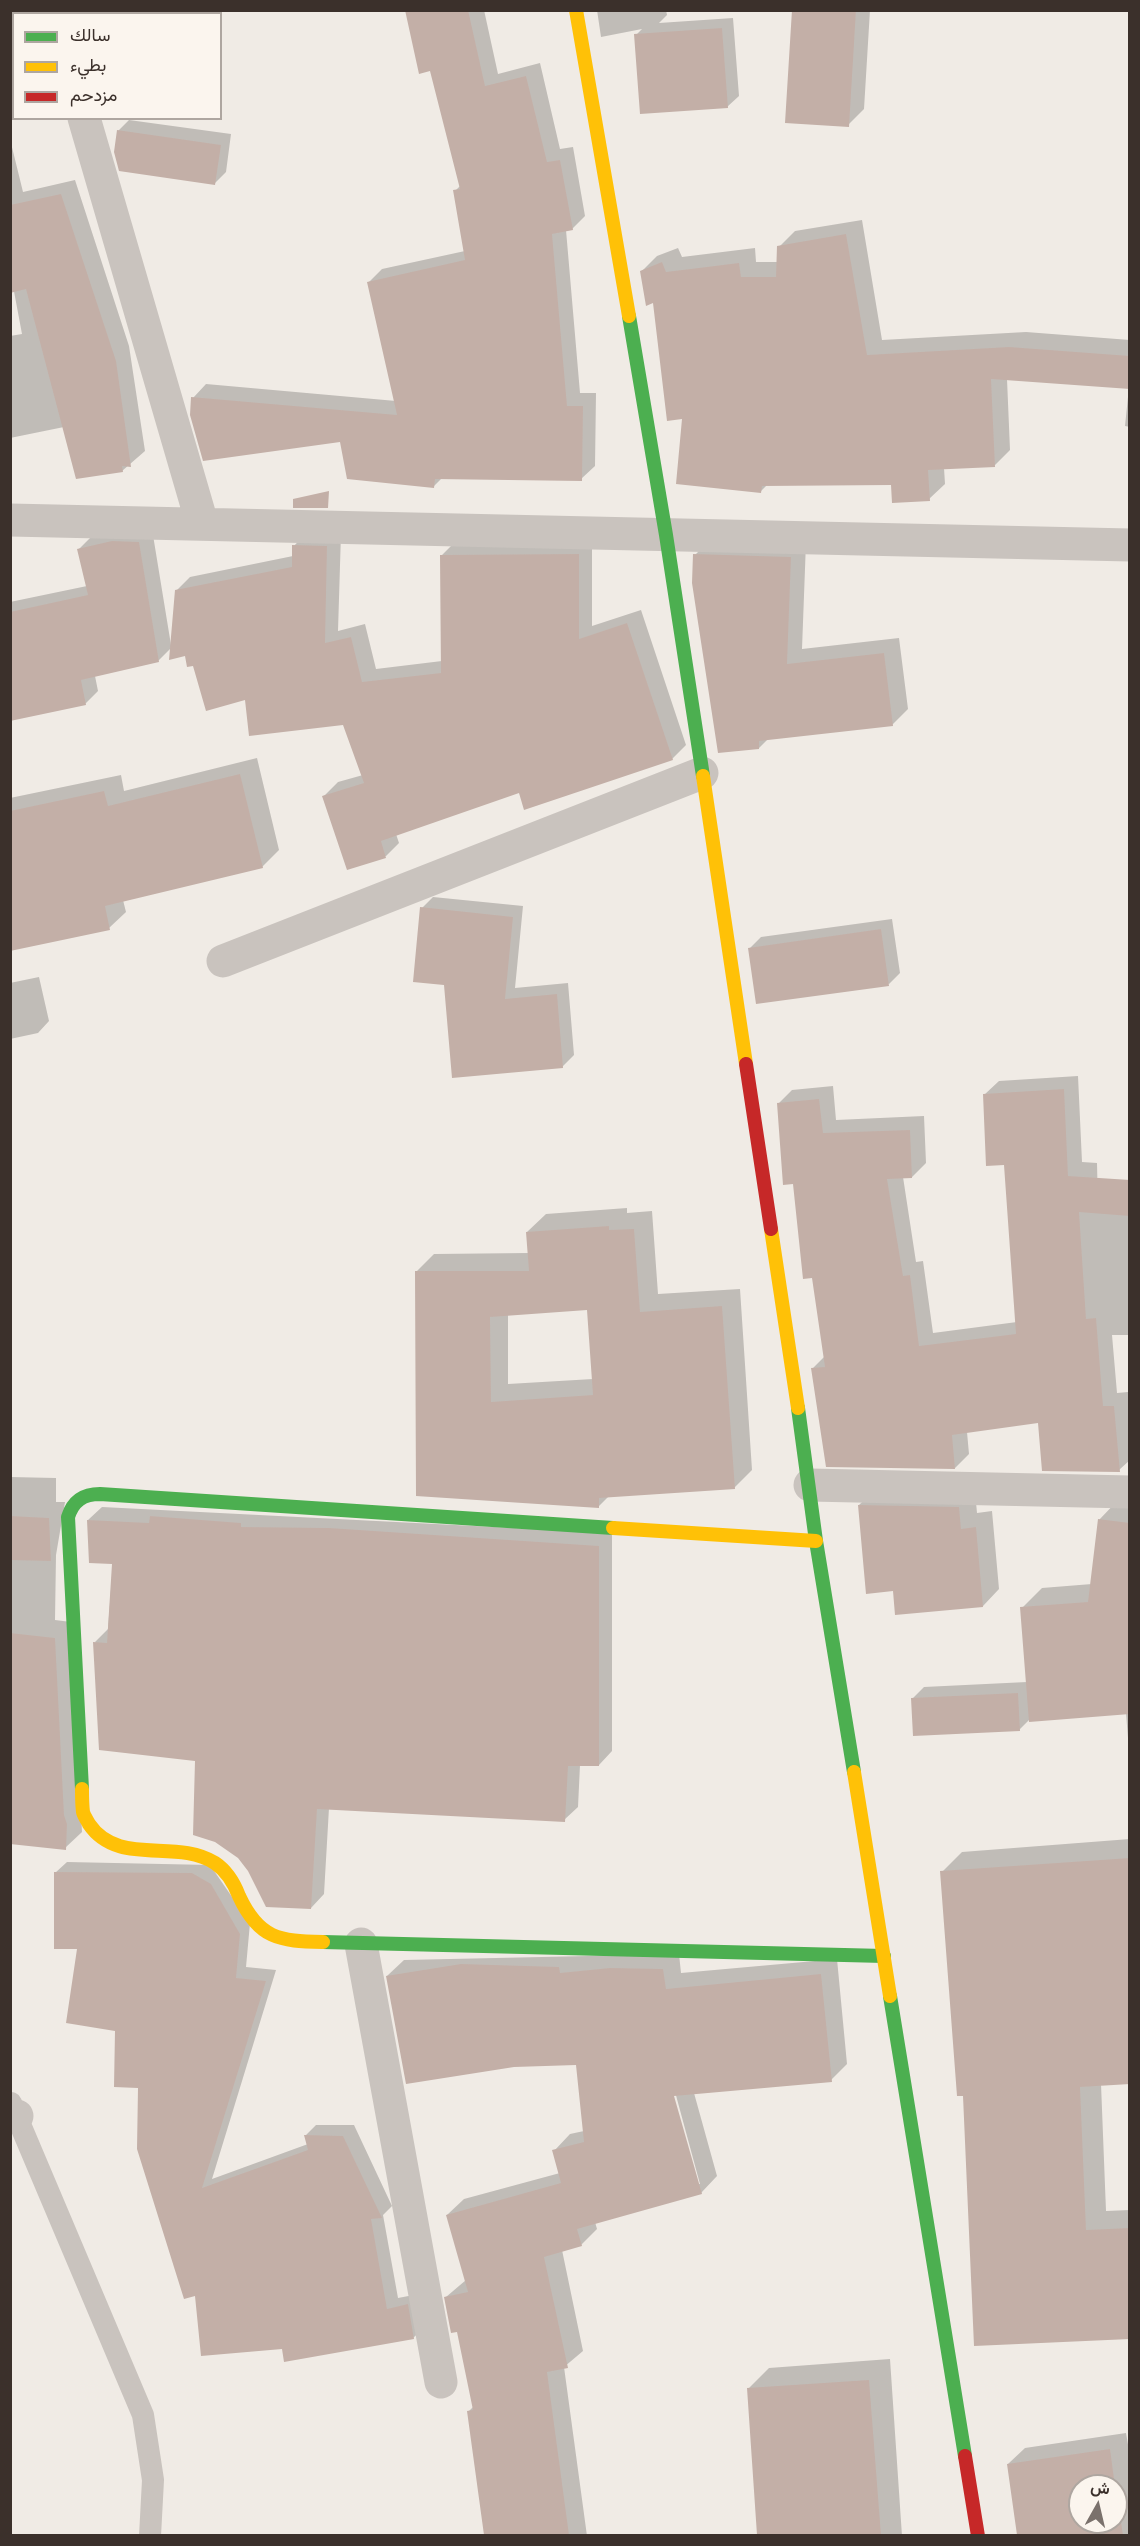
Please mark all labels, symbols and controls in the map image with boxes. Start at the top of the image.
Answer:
legend [12,12,222,120]
text: سالك [70,24,110,45]
text: بطيء [70,54,106,75]
text: مزدحم [70,84,117,105]
north arrow [1068,2474,1128,2534]
text: ش [1089,2477,1111,2498]

